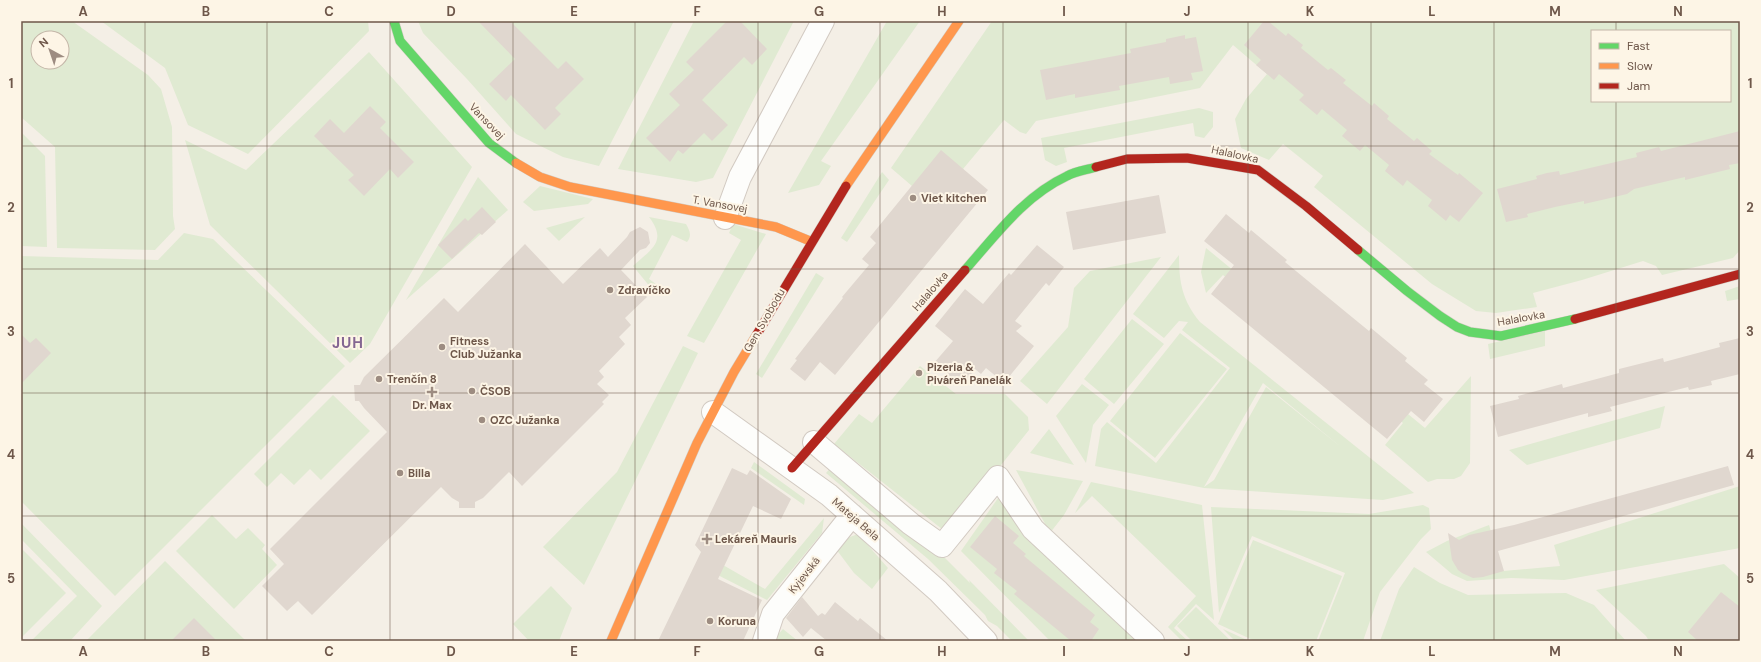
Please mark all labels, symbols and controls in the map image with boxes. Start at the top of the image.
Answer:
text: A [78,3,88,20]
text: B [202,3,210,20]
text: C [324,3,334,20]
text: D [446,3,456,20]
text: E [570,3,578,20]
text: F [693,3,701,20]
text: G [814,3,824,20]
text: H [937,3,947,20]
text: I [1062,3,1066,20]
text: J [1183,3,1191,20]
text: K [1306,3,1315,20]
text: L [1428,3,1436,20]
text: M [1549,3,1561,20]
text: N [1673,3,1683,20]
north arrow [30,30,70,70]
legend [1591,30,1731,102]
text: N [36,34,51,50]
text: Fast [1627,38,1650,54]
text: Slow [1627,58,1653,74]
text: 1 [9,75,13,92]
text: 1 [1748,75,1752,92]
text: Jam [1627,78,1650,94]
street label: Vansovej [466,100,508,142]
street label: Halalovka [1210,142,1260,166]
place label: Viet kitchen [921,191,987,205]
street label: T. Vansovej [691,192,749,216]
marker: Viet kitchen [908,193,918,203]
text: 2 [7,199,15,216]
text: 2 [1746,199,1754,216]
street label: Halalovka [909,268,951,314]
place label: Zdravíčko [618,283,671,297]
marker: Zdravíčko [605,285,615,295]
street label: Gen. Svobodu [740,286,788,354]
street label: Halalovka [1496,307,1546,329]
text: 3 [7,323,15,340]
text: 3 [1746,323,1754,340]
district label: JUH [332,333,364,353]
place label: Fitness Club Južanka [450,334,522,361]
marker: Fitness Club Južanka [437,342,447,352]
place label: Pizeria & Piváreň Panelák [927,360,1012,387]
marker: Pizeria & Piváreň Panelák [914,368,924,378]
place label: Trenčín 8 [387,372,437,386]
marker: Trenčín 8 [374,374,384,384]
place label: ČSOB [480,384,510,398]
marker: ČSOB [467,386,477,396]
marker: Dr. Max [427,387,437,397]
place label: Dr. Max [412,398,453,412]
place label: OZC Južanka [490,413,559,427]
marker: OZC Južanka [477,415,487,425]
text: 4 [7,446,15,463]
text: 4 [1746,446,1754,463]
place label: Billa [408,466,430,480]
marker: Billa [395,468,405,478]
street label: Mateja Bela [829,495,883,543]
place label: Lekáreň Mauris [715,532,797,546]
marker: Lekáreň Mauris [702,534,712,544]
street label: Kyjevská [785,554,823,596]
text: 5 [7,570,15,587]
text: 5 [1746,570,1754,587]
place label: Koruna [718,614,756,628]
marker: Koruna [705,616,715,626]
text: A [78,643,88,660]
text: B [202,643,210,660]
text: C [324,643,334,660]
text: D [446,643,456,660]
text: E [570,643,578,660]
text: F [693,643,701,660]
text: G [814,643,824,660]
text: H [937,643,947,660]
text: I [1062,643,1066,660]
text: J [1183,643,1191,660]
text: K [1306,643,1315,660]
text: L [1428,643,1436,660]
text: M [1549,643,1561,660]
text: N [1673,643,1683,660]

